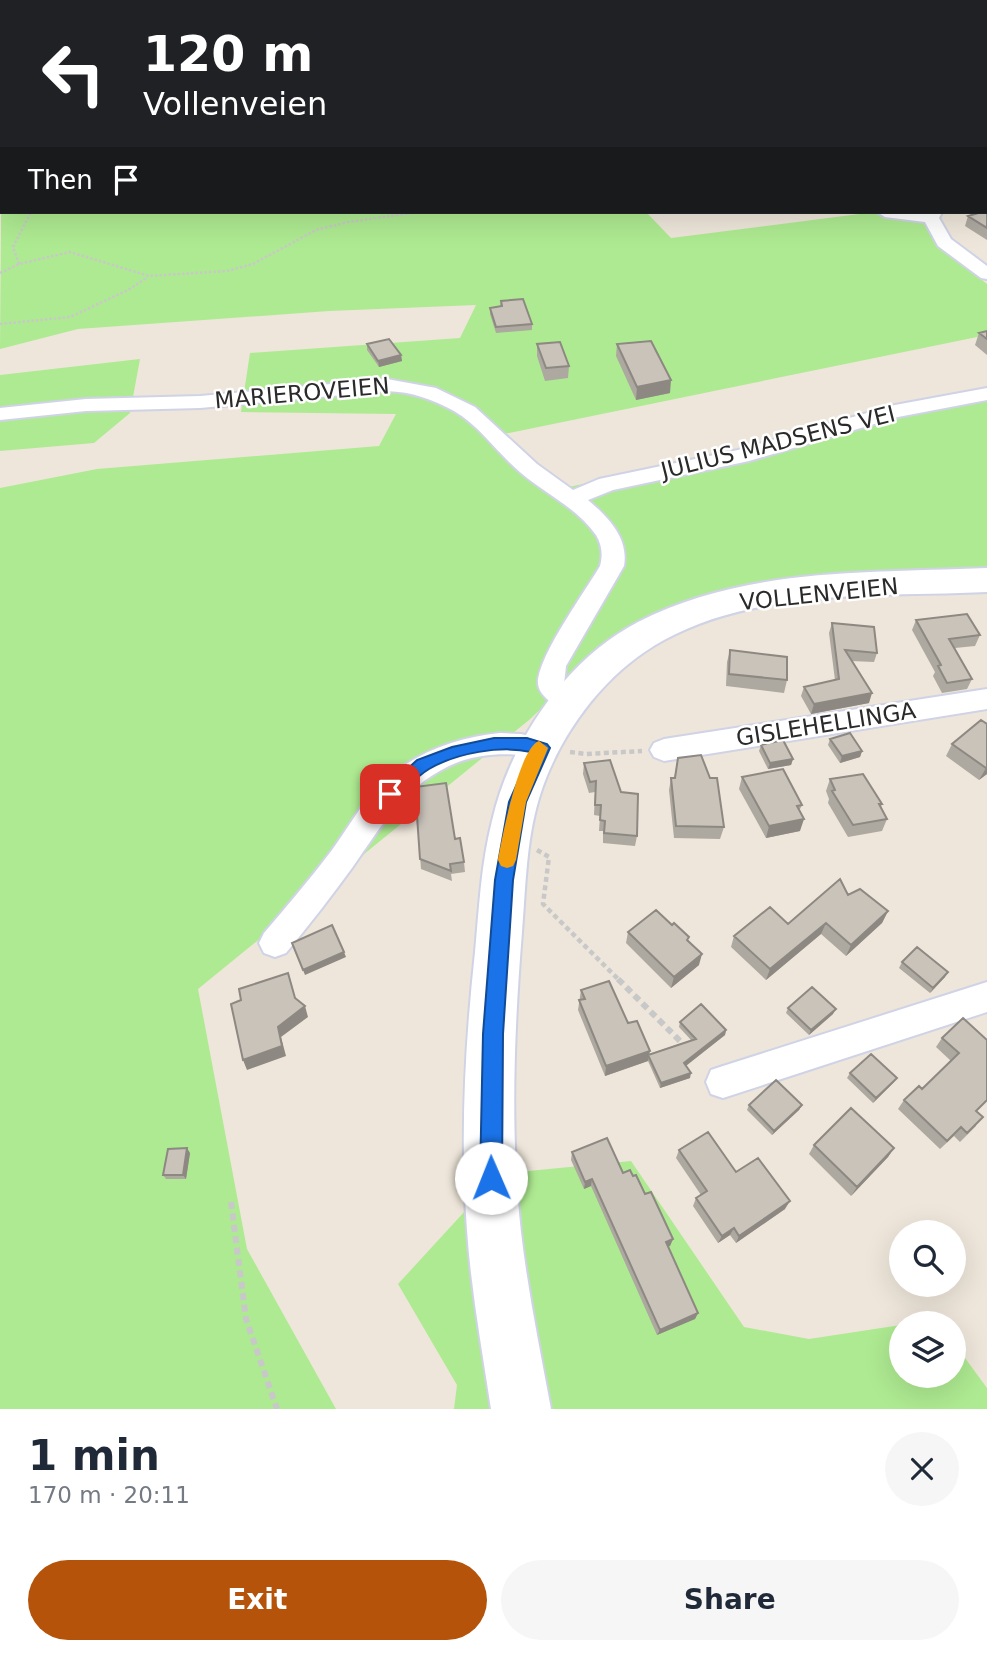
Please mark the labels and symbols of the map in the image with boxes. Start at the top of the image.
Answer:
street label: MARIEROVEIEN [214,372,390,414]
street label: JULIUS MADSENS VEI [656,400,898,484]
street label: VOLLENVEIEN [738,573,900,615]
street label: GISLEHELLINGA [734,697,918,751]
pin [360,764,420,824]
position arrow [454,1141,528,1215]

